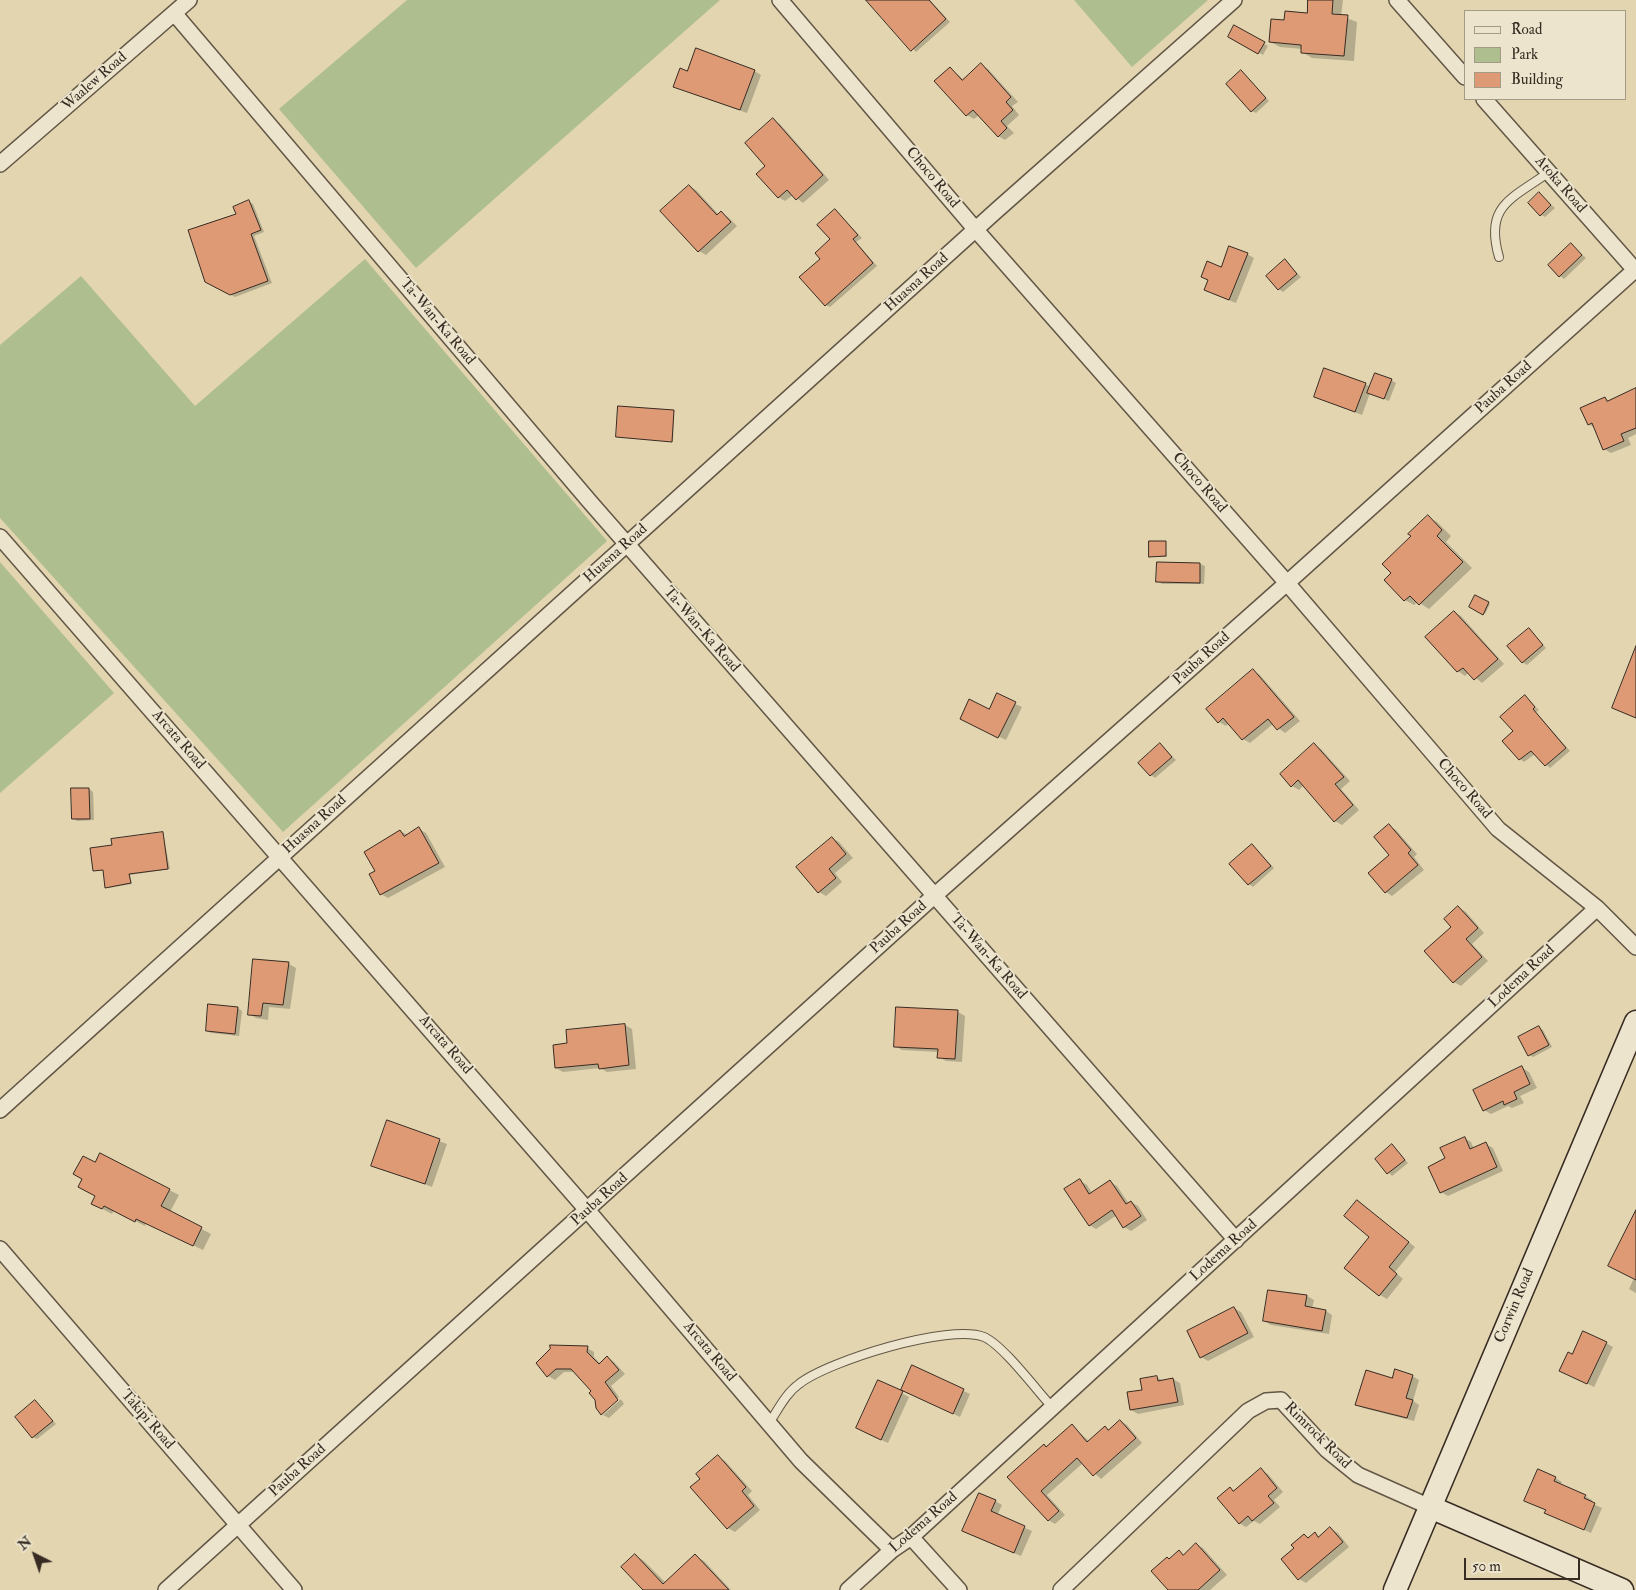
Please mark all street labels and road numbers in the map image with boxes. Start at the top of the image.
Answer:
street label: Waalew Road [59,49,131,115]
street label: Choco Road [901,144,963,212]
street label: Atoka Road [1530,153,1590,217]
street label: Huasna Road [881,250,953,316]
street label: Ta-Wan-Ka Road [396,275,478,369]
street label: Pauba Road [1472,358,1536,418]
street label: Choco Road [1168,449,1230,517]
street label: Huasna Road [580,521,652,587]
street label: Ta-Wan-Ka Road [659,584,743,676]
street label: Pauba Road [1170,629,1234,689]
street label: Arcata Road [147,707,209,773]
street label: Choco Road [1433,755,1495,823]
street label: Huasna Road [279,792,351,858]
street label: Pauba Road [867,898,931,958]
street label: Ta-Wan-Ka Road [946,911,1030,1003]
street label: Lodema Road [1485,942,1559,1012]
street label: Arcata Road [414,1012,476,1078]
street label: Pauba Road [568,1170,632,1230]
street label: Lodema Road [1187,1216,1261,1286]
street label: Corwin Road [1491,1266,1539,1346]
street label: Arcata Road [679,1318,739,1386]
street label: Takipi Road [116,1387,178,1453]
street label: Rimrock Road [1280,1399,1354,1473]
street label: Pauba Road [266,1441,330,1501]
street label: Lodema Road [886,1489,962,1557]

